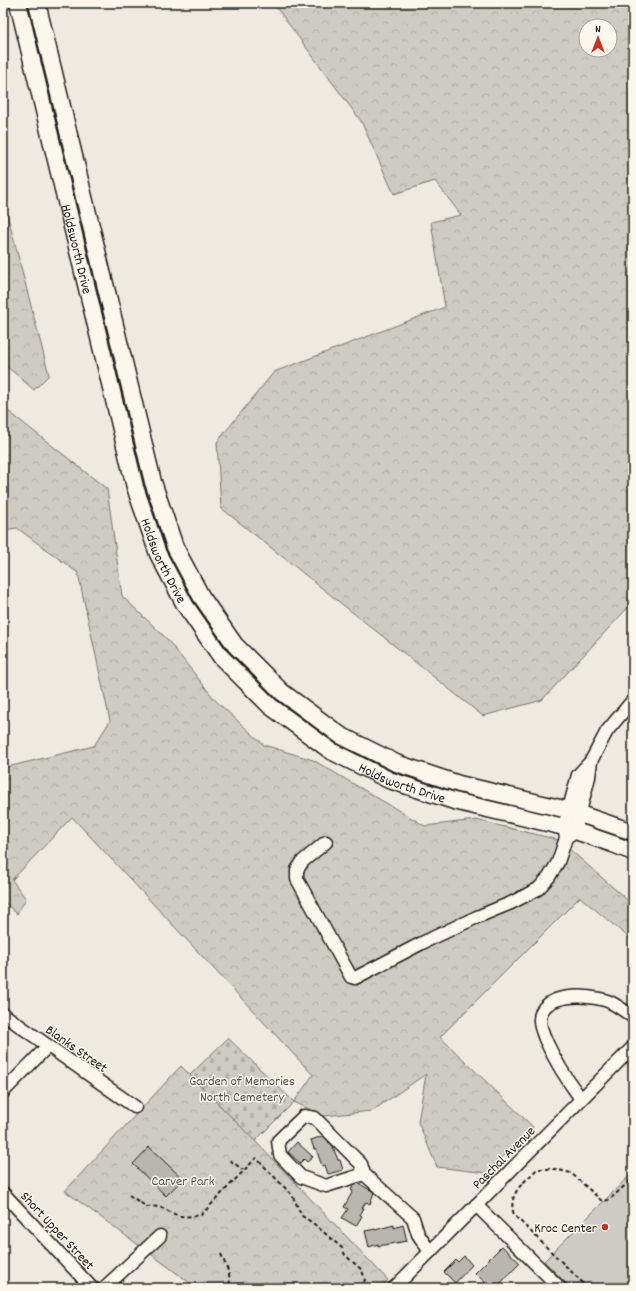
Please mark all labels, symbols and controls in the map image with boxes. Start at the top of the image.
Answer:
north arrow [578,18,618,58]
text: N [595,22,601,38]
street label: Holdsworth Drive [55,203,96,296]
street label: Holdsworth Drive [134,516,190,607]
street label: Holdsworth Drive [355,758,448,810]
street label: Blanks Street [41,1021,111,1078]
park label: Garden of Memories North Cemetery [189,1072,295,1108]
street label: Paschal Avenue [468,1122,541,1195]
park label: Carver Park [152,1172,215,1192]
street label: Short Upper Street [15,1188,98,1275]
place label: Kroc Center [534,1219,598,1239]
marker: Kroc Center [600,1222,610,1232]

